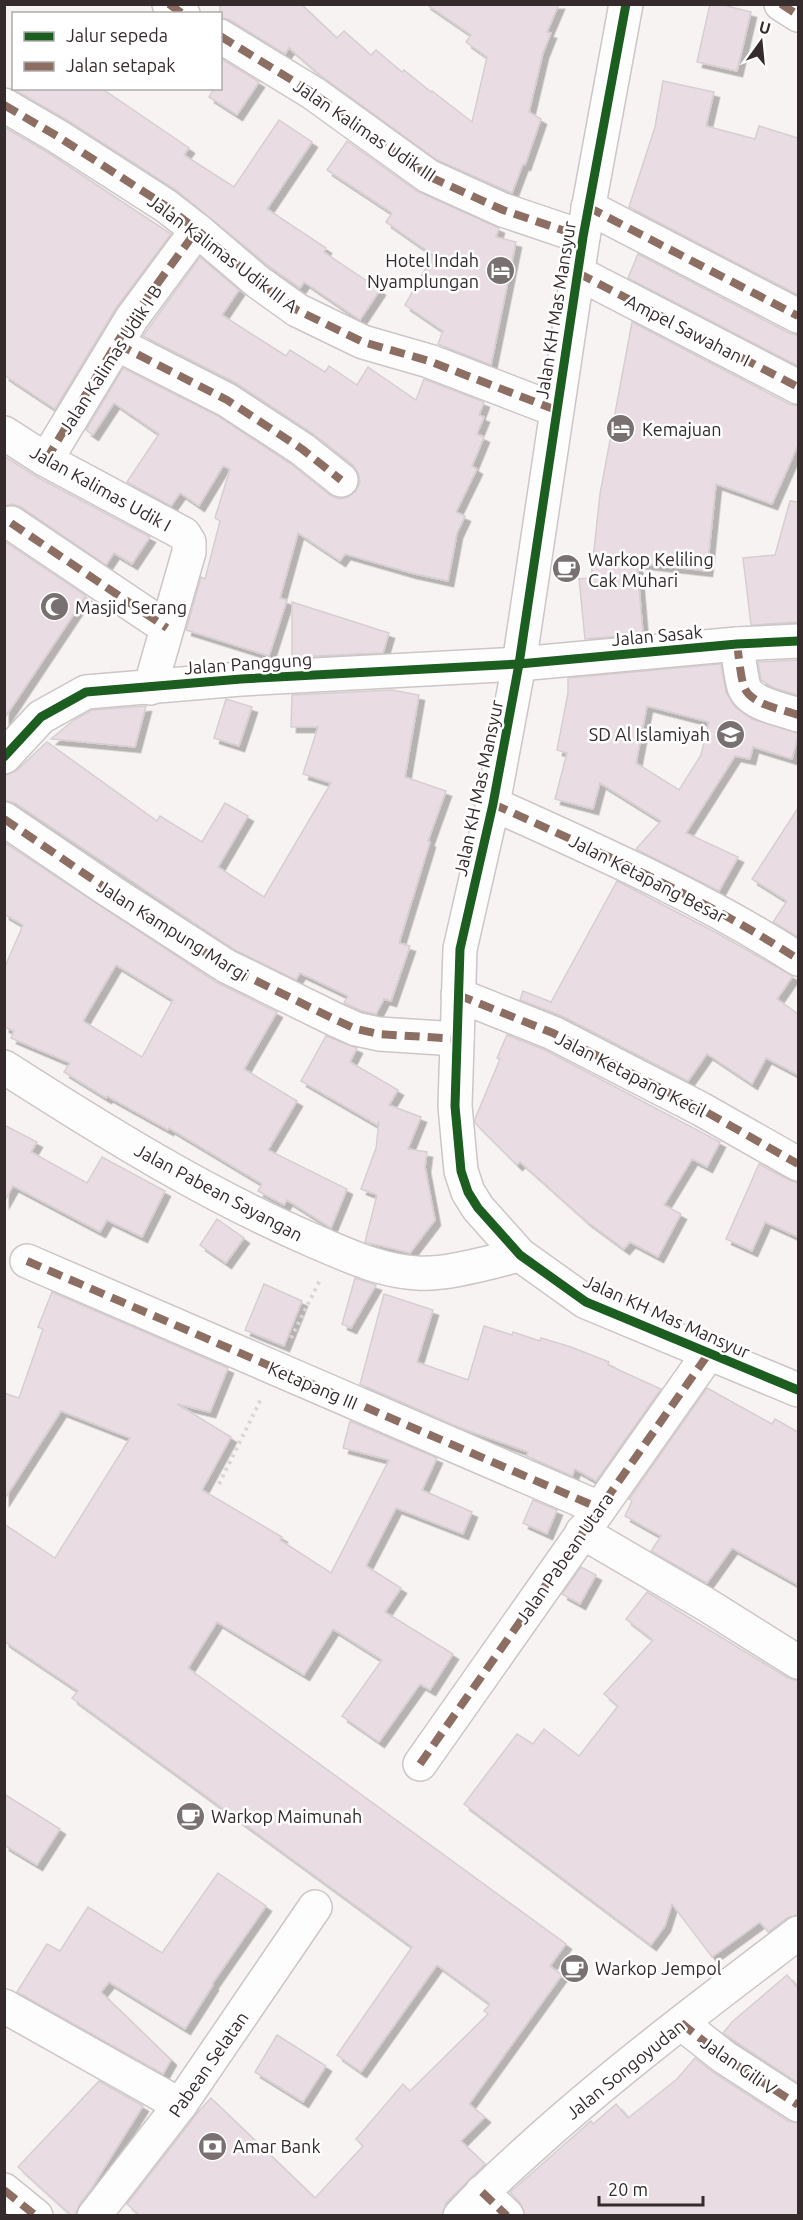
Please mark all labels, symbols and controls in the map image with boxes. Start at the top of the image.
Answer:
legend [12,12,222,90]
north arrow [731,12,791,72]
text: U [757,17,773,38]
text: Jalur sepeda [66,25,168,45]
text: Jalan setapak [66,55,175,75]
street label: Jalan Kalimas Udik III [290,75,440,185]
street label: Jalan Kalimas Udik III A [144,190,302,316]
street label: Jalan KH Mas Mansyur [531,220,579,400]
place label: Hotel Indah Nyamplungan [367,250,479,291]
hotel icon: Hotel Indah Nyamplungan [484,254,516,286]
street label: Jalan Kalimas Udik I B [54,281,166,437]
street label: Ampel Sawahan I [622,290,754,370]
hotel icon: Kemajuan [605,413,637,445]
place label: Kemajuan [642,419,722,439]
street label: Jalan Kalimas Udik I [27,441,175,535]
place label: Warkop Keliling Cak Muhari [588,549,714,590]
cafe icon: Warkop Keliling Cak Muhari [551,553,583,585]
mosque icon: Masjid Serang [38,591,70,623]
place label: Masjid Serang [75,597,187,617]
street label: Jalan Sasak [611,621,703,649]
street label: Jalan Panggung [183,649,313,677]
street label: Jalan KH Mas Mansyur [450,698,507,878]
school or university icon: SD Al Islamiyah [715,718,747,750]
place label: SD Al Islamiyah [589,724,710,744]
street label: Jalan Ketapang Besar [566,830,730,926]
street label: Jalan Kampung Margi [94,875,252,985]
street label: Jalan Ketapang Kecil [552,1027,710,1121]
street label: Jalan Pabean Sayangan [132,1139,306,1245]
street label: Jalan KH Mas Mansyur [581,1270,753,1362]
street label: Ketapang III [265,1357,361,1413]
street label: Jalan Pabean Utara [511,1489,617,1627]
cafe icon: Warkop Maimunah [174,1800,206,1832]
place label: Warkop Maimunah [211,1806,362,1826]
cafe icon: Warkop Jempol [558,1952,590,1984]
place label: Warkop Jempol [595,1958,722,1978]
street label: Pabean Selatan [164,2008,252,2120]
street label: Jalan Songoyudan [562,2015,688,2123]
street label: Jalan Gili V [697,2032,781,2099]
bank icon: Amar Bank [196,2130,228,2162]
place label: Amar Bank [233,2136,320,2156]
scale bar [599,2169,702,2207]
text: 20 m [608,2179,648,2199]

